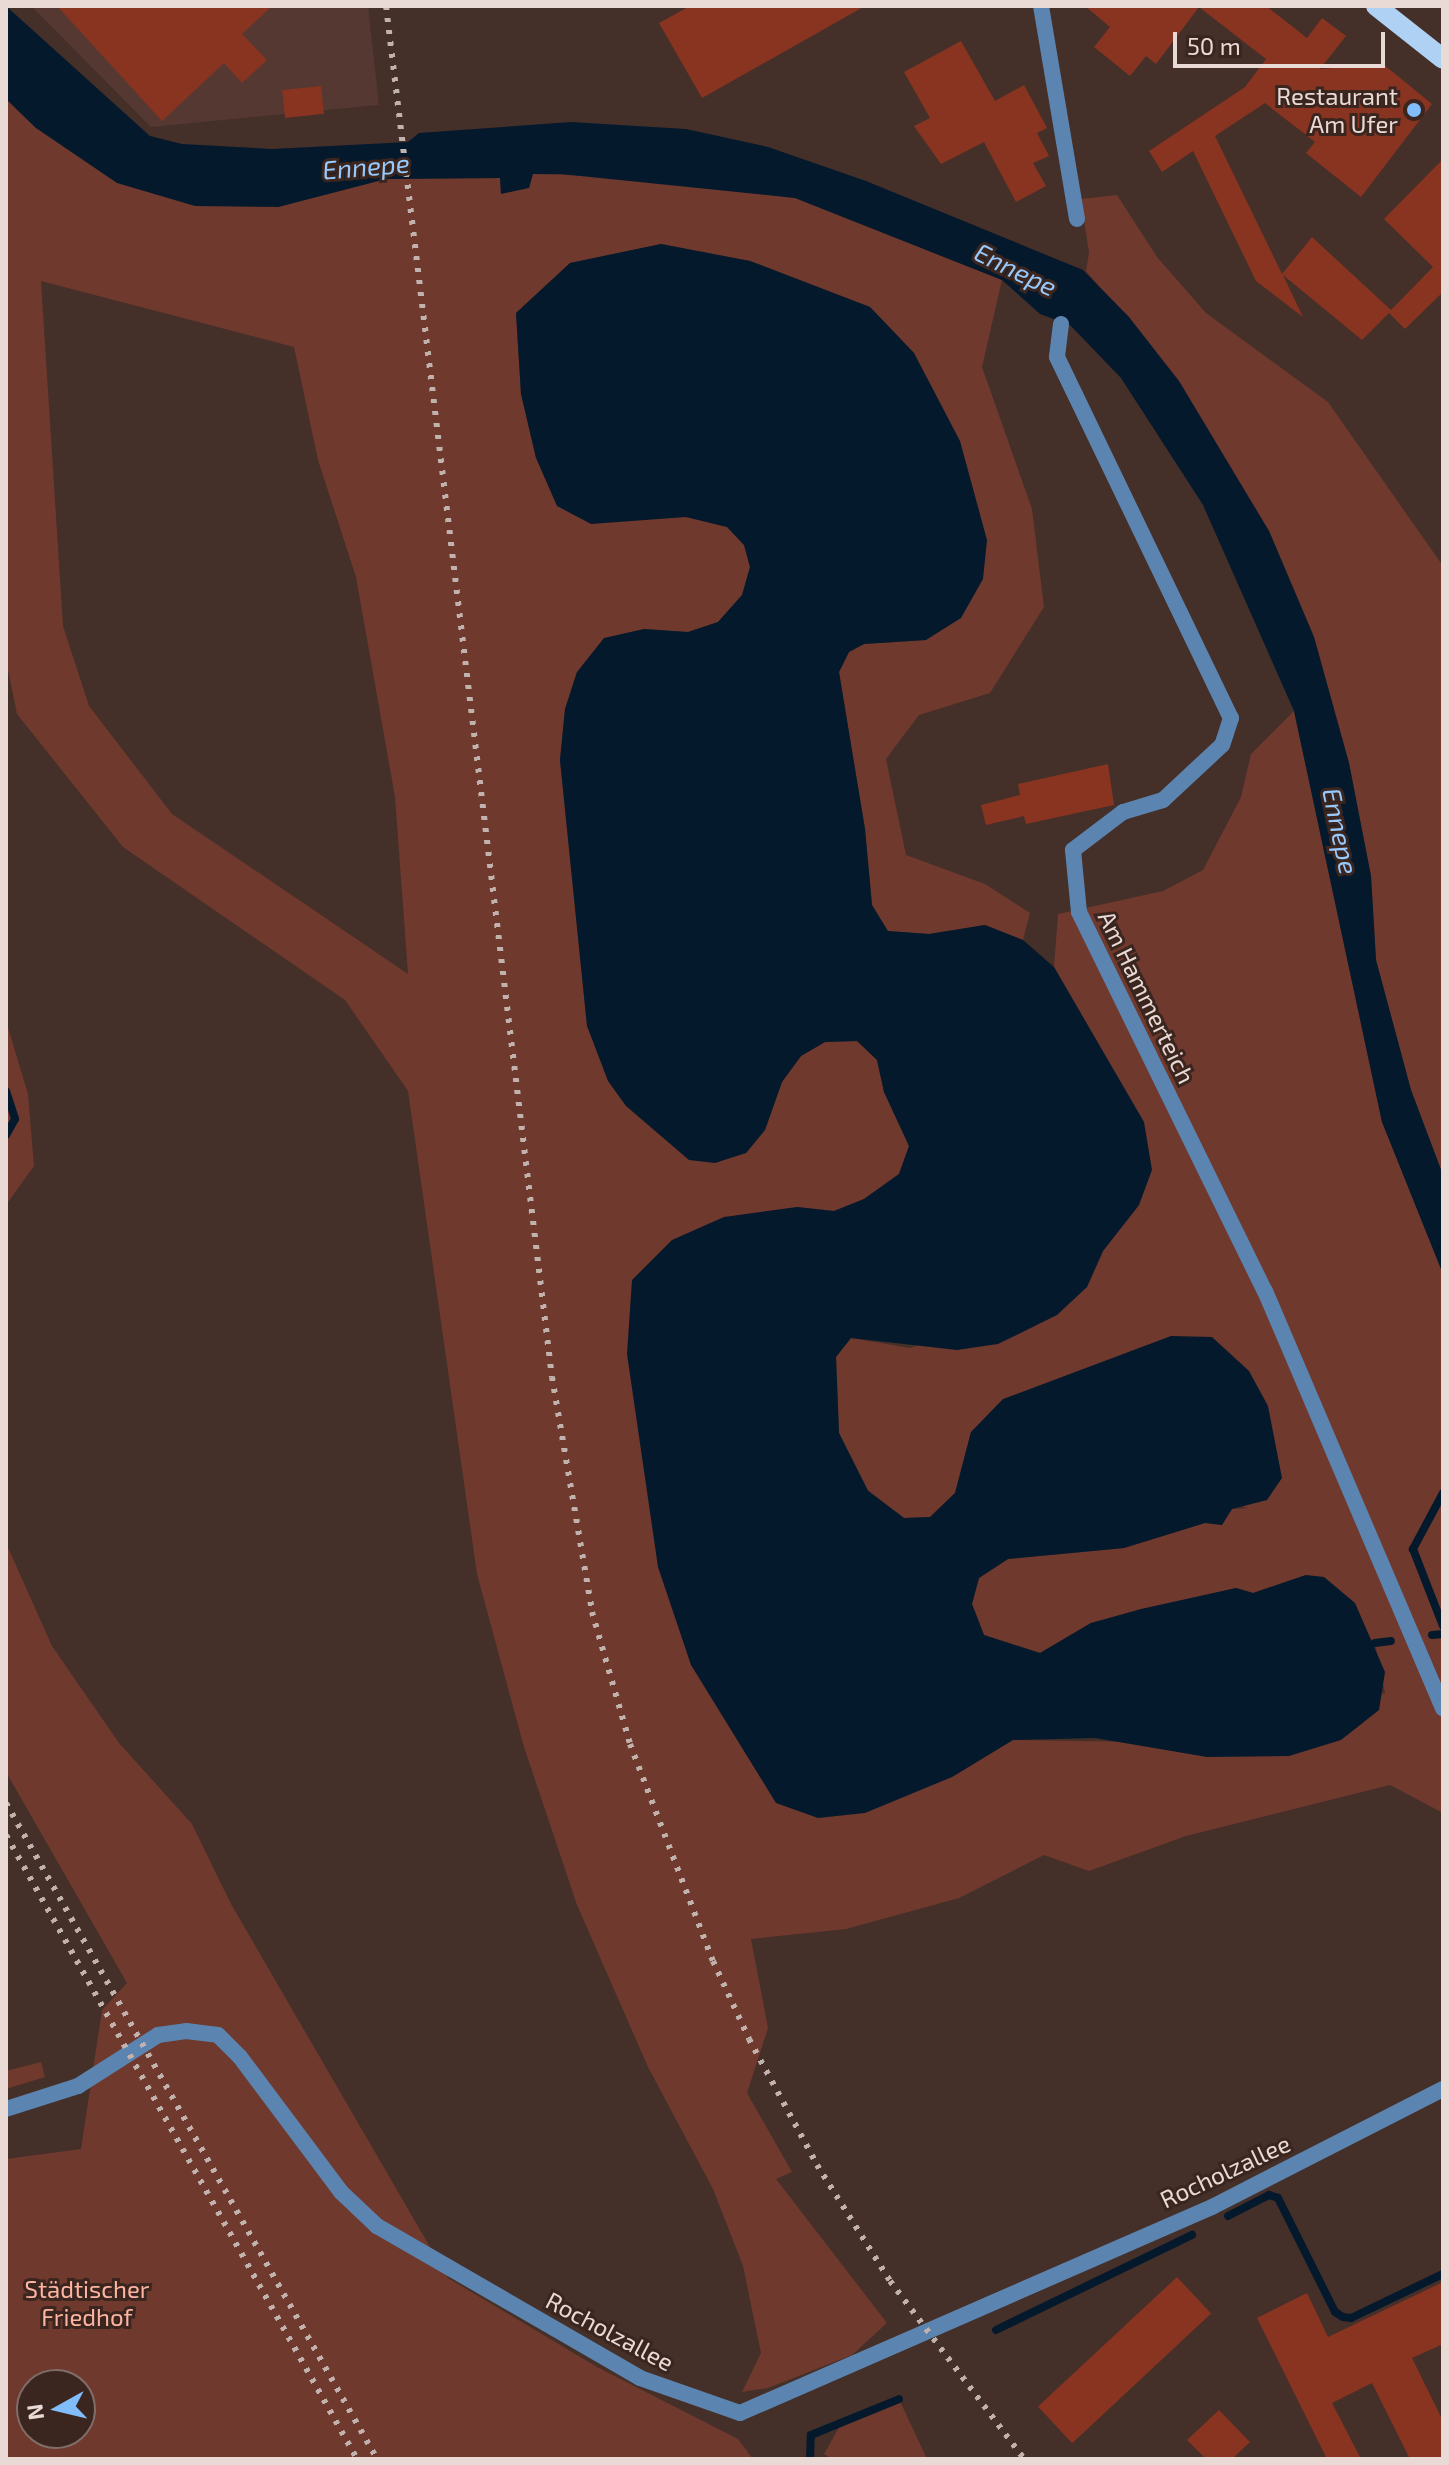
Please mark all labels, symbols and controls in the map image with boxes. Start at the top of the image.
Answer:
scale bar [1177,16,1389,66]
text: 50 m [1187,31,1241,60]
place label: Restaurant Am Ufer [1276,82,1398,138]
marker: Restaurant Am Ufer [1405,101,1423,119]
water label: Ennepe [321,147,411,185]
water label: Ennepe [970,236,1062,302]
water label: Ennepe [1317,785,1365,877]
street label: Am Hammerteich [1093,906,1201,1088]
street label: Rocholzallee [1155,2128,1295,2214]
park label: Städtischer Friedhof [25,2275,149,2331]
street label: Rocholzallee [541,2285,679,2377]
north arrow [16,2369,96,2449]
text: N [20,2402,48,2422]

